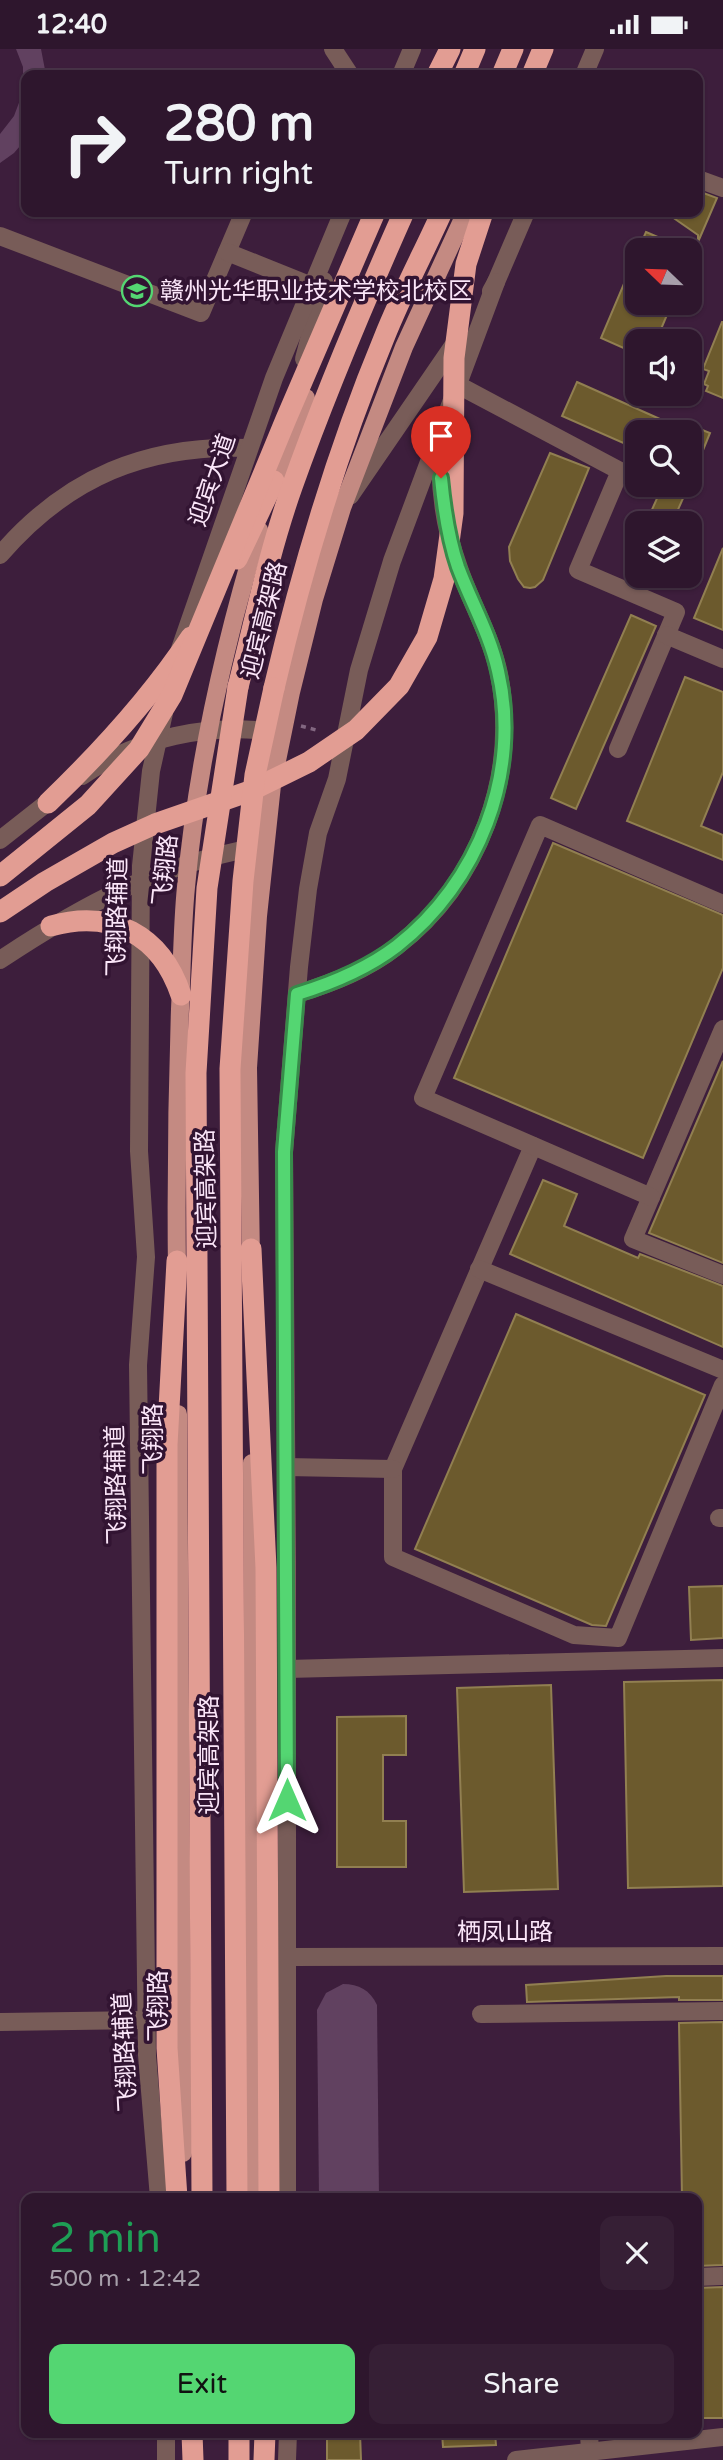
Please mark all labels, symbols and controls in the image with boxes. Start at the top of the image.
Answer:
text: 12:40 [35,9,107,40]
text: 280 m [164,95,314,154]
icon: right [49,98,140,189]
text: Turn right [164,155,313,193]
north arrow [625,238,702,315]
map controls [625,238,702,588]
school or university icon: 赣州光华职业技术学校北校区 [120,274,154,308]
place label: 赣州光华职业技术学校北校区 [160,277,472,306]
button: sound [625,329,702,406]
pin [411,406,471,478]
icon: arrive [422,417,460,455]
button: search [625,420,702,497]
street label: 迎宾大道 [183,430,242,530]
button: layers [625,511,702,588]
street label: 迎宾高架路 [236,558,293,682]
street label: 飞翔路 [147,833,184,907]
street label: 飞翔路辅道 [102,857,133,977]
street label: 迎宾高架路 [191,1129,222,1249]
street label: 飞翔路 [139,1403,168,1475]
street label: 飞翔路辅道 [101,1425,132,1545]
street label: 迎宾高架路 [195,1695,224,1815]
position arrow [250,1763,324,1837]
street label: 栖凤山路 [457,1918,553,1947]
street label: 飞翔路 [144,1970,173,2042]
street label: 飞翔路辅道 [108,1991,143,2113]
text: 2 min [49,2213,161,2264]
button: close [600,2216,674,2290]
text: 500 m · 12:42 [49,2265,201,2293]
button: Exit [49,2344,355,2424]
button: Share [369,2344,674,2424]

